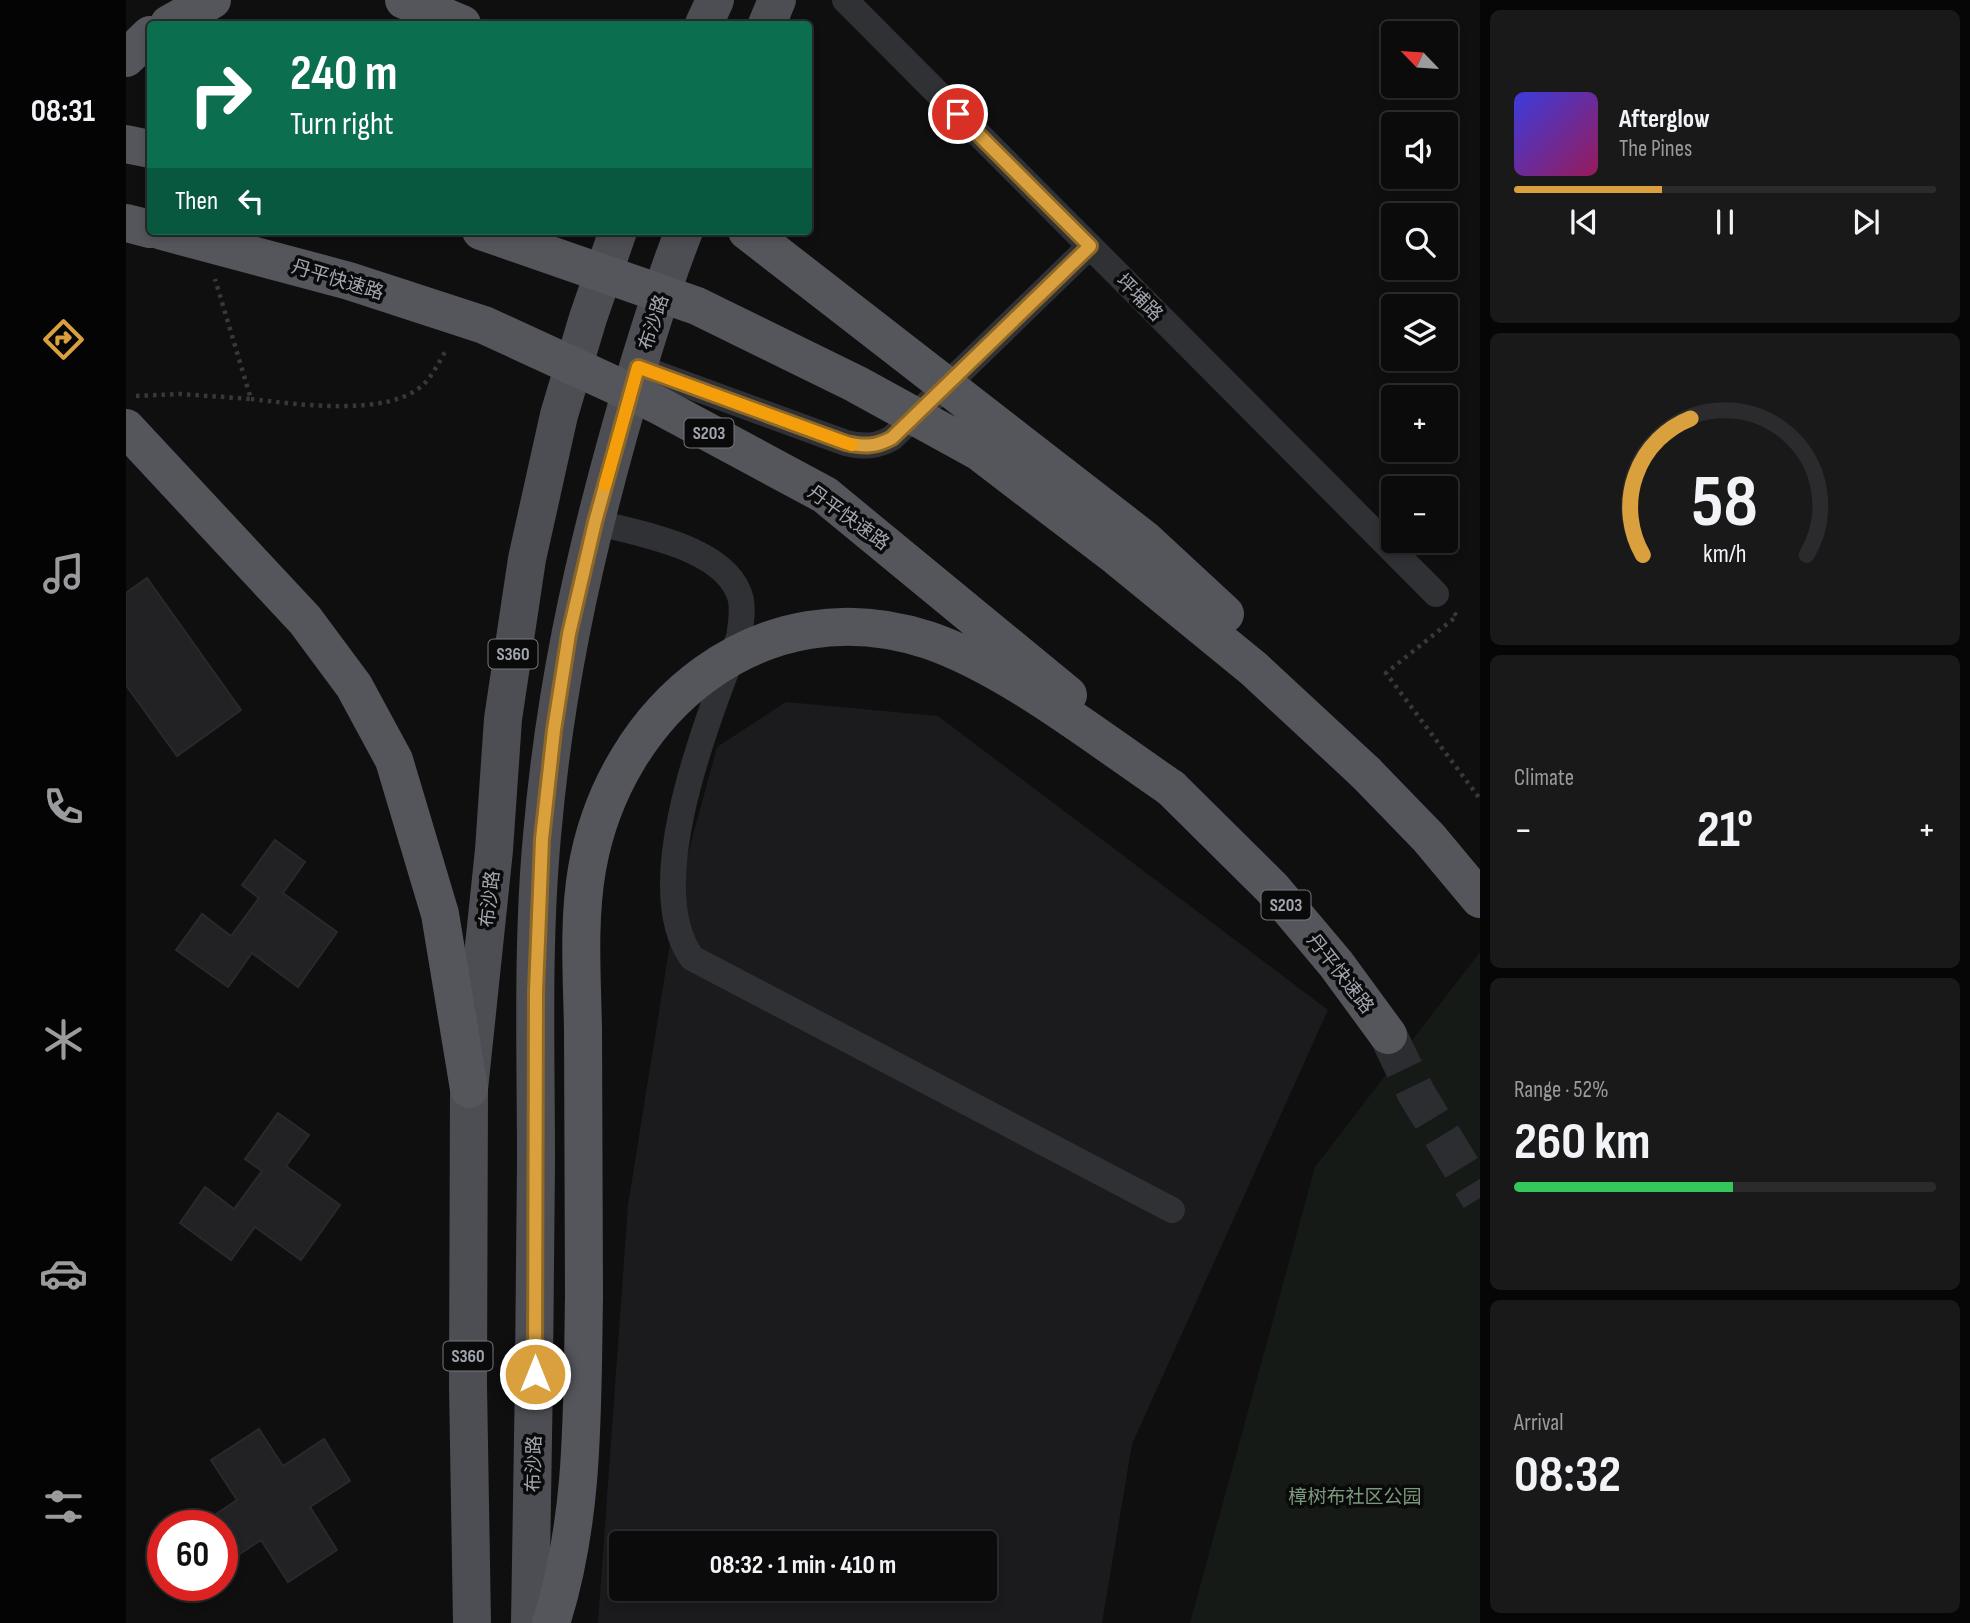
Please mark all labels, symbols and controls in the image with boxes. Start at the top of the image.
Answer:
north arrow [1381,21,1458,98]
map controls [1381,21,1458,553]
text: 240 m [290,45,398,104]
icon: right [175,49,266,140]
pin [928,84,988,144]
text: 08:31 [31,92,95,131]
icon: arrive [939,95,977,133]
text: Afterglow [1619,104,1710,135]
text: Turn right [290,105,394,144]
button: sound [1381,112,1458,189]
text: The Pines [1619,135,1692,163]
icon: left [232,182,270,220]
text: Then [175,186,218,217]
button: search [1381,203,1458,280]
icon: previous [1565,203,1603,241]
icon: pause [1706,203,1744,241]
icon: next [1847,203,1885,241]
street label: 丹平快速路 [289,256,386,305]
street label: 坪埔路 [1111,270,1167,326]
street label: 布沙路 [635,292,674,353]
button: layers [1381,294,1458,371]
icon: directions [39,315,88,364]
button: + [1381,385,1458,462]
road number: S203 [684,418,734,447]
text: 58 [1692,459,1758,547]
button: − [1381,476,1458,553]
street label: 丹平快速路 [803,481,893,555]
text: km/h [1703,539,1747,570]
icon: music [39,549,88,598]
road number: S360 [488,640,538,668]
text: Climate [1514,764,1574,792]
icon: phone [39,782,88,831]
text: 21° [1697,799,1753,862]
text: − [1514,808,1533,853]
text: + [1917,808,1936,853]
street label: 布沙路 [476,870,505,929]
road number: S203 [1262,890,1310,920]
street label: 丹平快速路 [1302,929,1378,1018]
icon: climate [39,1015,88,1064]
text: Range · 52% [1514,1076,1609,1104]
text: 260 km [1514,1111,1651,1174]
icon: car [39,1249,88,1298]
position arrow [498,1337,572,1411]
road number: S360 [444,1342,492,1371]
text: Arrival [1514,1409,1563,1437]
street label: 布沙路 [523,1435,546,1493]
text: 08:32 [1514,1444,1621,1507]
icon: filters [39,1482,88,1531]
park label: 樟树布社区公园 [1288,1486,1422,1509]
speed limit sign: 60 [147,1510,238,1601]
text: 08:32 · 1 min · 410 m [710,1550,896,1581]

